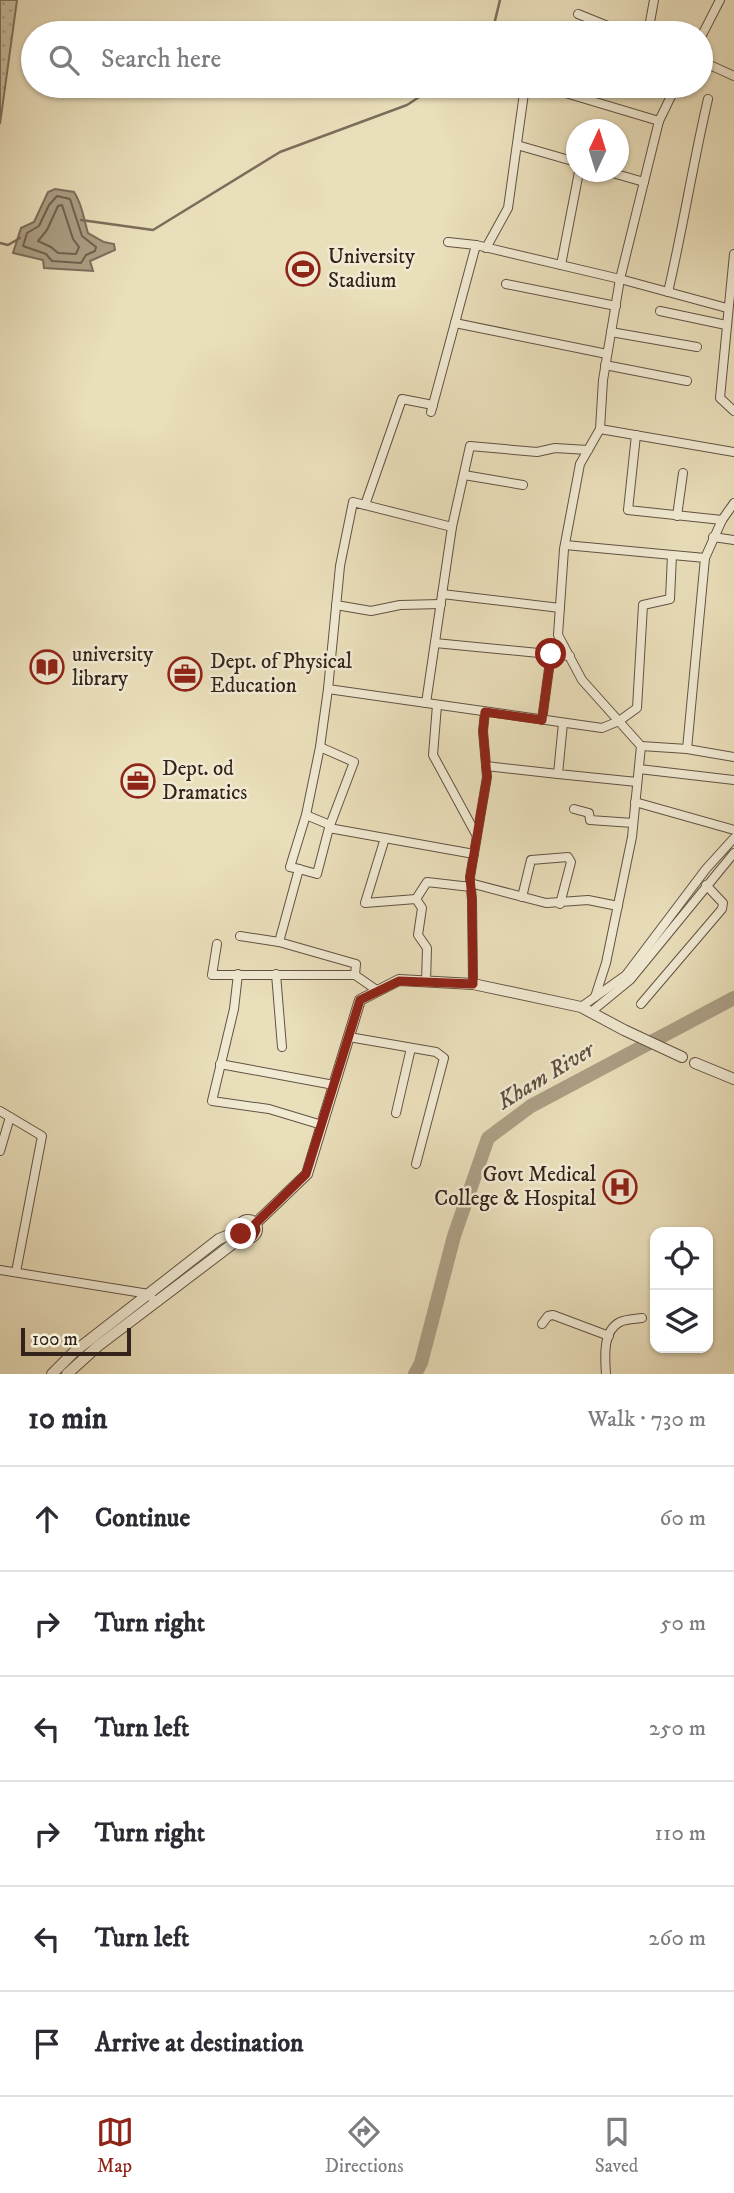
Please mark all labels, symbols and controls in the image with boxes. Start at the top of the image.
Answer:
search box [21,21,713,98]
icon: search [45,41,83,79]
text: Search here [101,43,221,76]
north arrow [566,119,629,182]
place label: University Stadium [328,244,416,294]
sports icon: University Stadium [284,250,322,288]
route start [535,638,566,669]
place label: university library [72,642,154,692]
library icon: university library [28,648,66,686]
place label: Dept. of Physical Education [210,649,353,699]
office icon: Dept. of Physical Education [166,655,204,693]
place label: Dept. od Dramatics [162,756,247,806]
office icon: Dept. od Dramatics [119,762,157,800]
water label: Kham River [491,1035,601,1117]
place label: Govt Medical College & Hospital [434,1162,597,1212]
hospital icon: Govt Medical College & Hospital [601,1168,639,1206]
route end [225,1218,256,1249]
map controls [650,1227,713,1353]
button: locate [650,1227,713,1290]
button: layers [650,1290,713,1353]
scale bar [21,1325,131,1357]
text: 100 m [32,1328,78,1351]
text: 10 min [28,1401,107,1438]
text: Walk · 730 m [588,1405,706,1434]
icon: ahead [28,1500,66,1538]
text: Continue [95,1502,190,1535]
text: 60 m [659,1504,706,1533]
icon: right [28,1605,66,1643]
text: Turn right [95,1607,205,1640]
text: 50 m [660,1609,706,1638]
icon: left [28,1710,66,1748]
text: Turn left [95,1712,189,1745]
text: 250 m [649,1714,706,1743]
icon: right [28,1815,66,1853]
text: Turn right [95,1817,205,1850]
text: 110 m [655,1819,706,1848]
icon: left [28,1920,66,1958]
text: Turn left [95,1922,189,1955]
text: 260 m [648,1924,706,1953]
icon: arrive [28,2025,66,2063]
text: Arrive at destination [95,2027,304,2060]
tab: Map [96,2113,134,2178]
tab: Directions [325,2113,404,2178]
tab: Saved [595,2113,638,2178]

